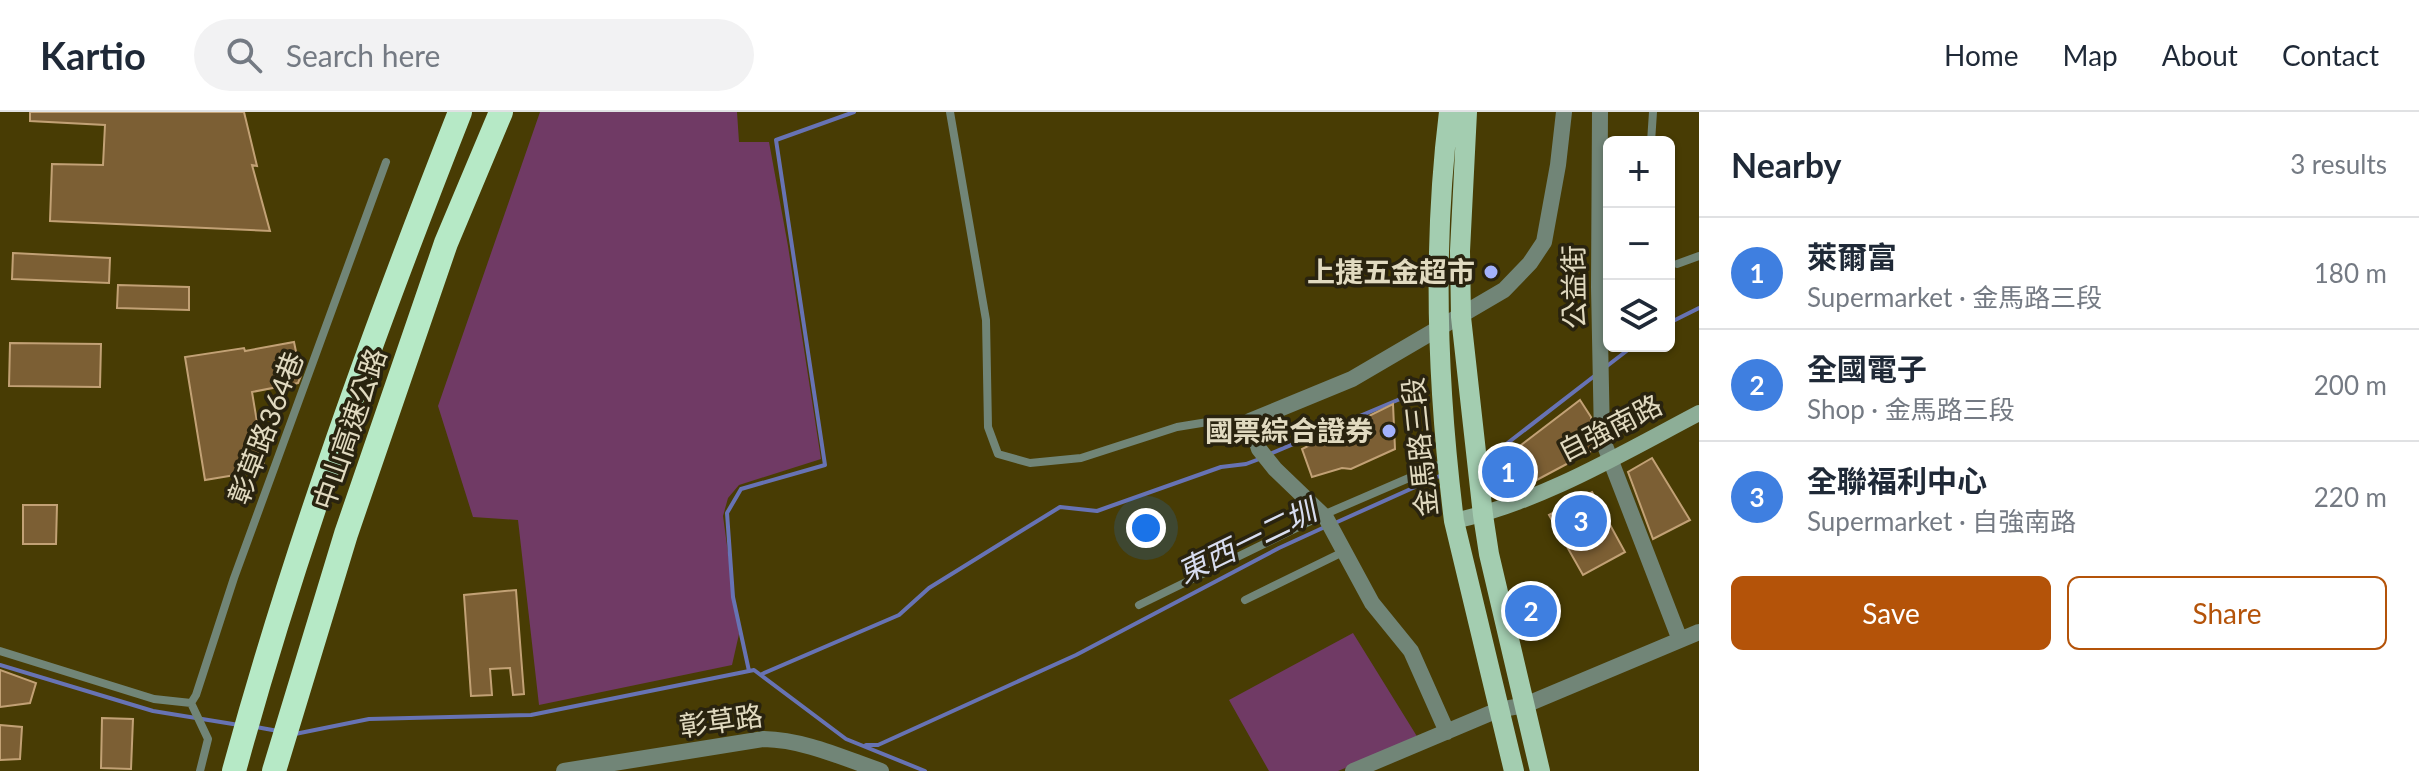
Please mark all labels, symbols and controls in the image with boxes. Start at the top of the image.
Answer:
search box [194,19,754,91]
text: Kartio [40,32,146,78]
icon: search [222,33,266,77]
text: Search here [286,37,440,73]
text: Home [1944,38,2019,72]
text: Map [2063,38,2118,72]
text: About [2162,38,2238,72]
text: Contact [2282,38,2379,72]
map controls [1603,136,1675,352]
button: + [1603,136,1675,208]
text: Nearby [1731,144,1842,185]
text: 3 results [2290,148,2387,180]
button: − [1603,208,1675,280]
text: 萊爾富 [1807,238,1897,274]
street label: 公益街 [1555,245,1591,329]
place label: 上捷五金超市 [1307,254,1475,288]
text: 1 [1749,257,1765,289]
text: 180 m [2314,257,2387,289]
marker: 上捷五金超市 [1482,263,1500,281]
button: layers [1603,280,1675,352]
text: Supermarket · 金馬路三段 [1807,281,2102,313]
street label: 中山高速公路 [306,344,392,514]
street label: 彰草路364巷 [220,347,310,509]
text: 全國電子 [1807,350,1927,386]
text: 2 [1749,369,1765,401]
text: 200 m [2314,369,2387,401]
street label: 金馬路三段 [1395,376,1443,519]
street label: 自強南路 [1552,387,1667,468]
text: Shop · 金馬路三段 [1807,393,2015,425]
place label: 國票綜合證券 [1205,413,1373,447]
marker: 國票綜合證券 [1380,422,1398,440]
pin: 1 [1482,442,1534,502]
text: 全聯福利中心 [1807,462,1987,498]
text: 3 [1749,481,1765,513]
text: 220 m [2314,481,2387,513]
water label: 東西一二圳 [1171,489,1325,589]
pin: 3 [1555,491,1607,551]
text: Supermarket · 自強南路 [1807,505,2076,537]
your location [1126,508,1166,548]
button: Save [1731,576,2051,650]
button: Share [2067,576,2387,650]
pin: 2 [1505,581,1557,641]
street label: 彰草路 [677,697,765,743]

